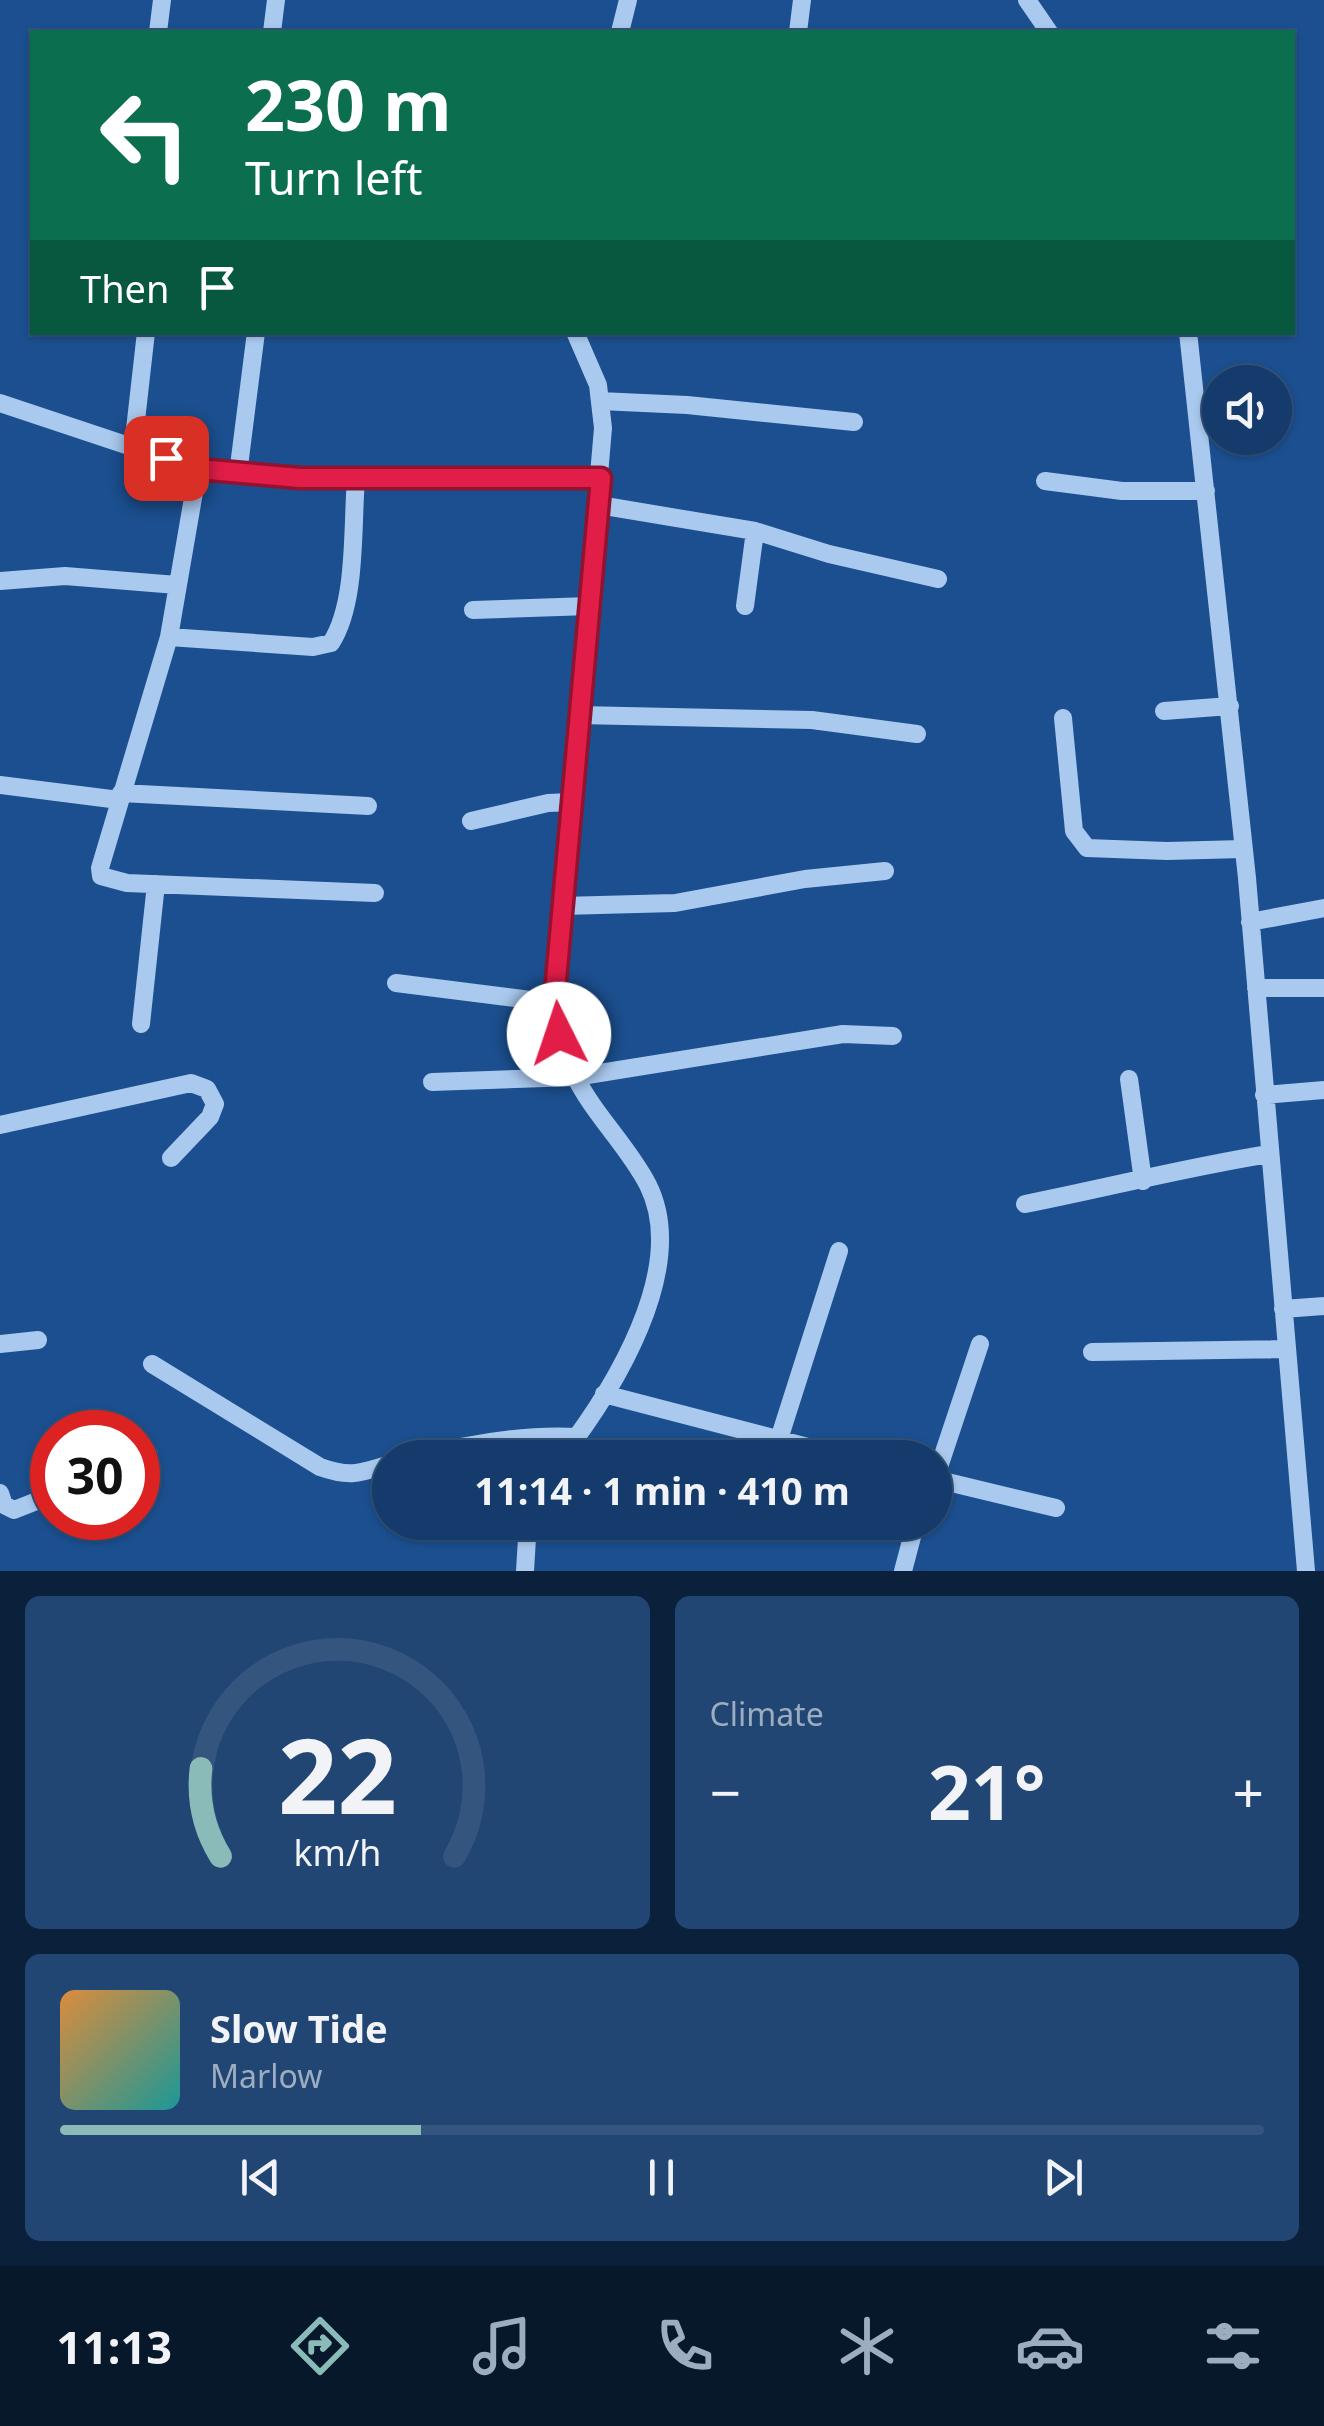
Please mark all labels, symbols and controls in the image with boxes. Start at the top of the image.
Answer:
text: 230 m [245,56,452,152]
icon: left [80,70,210,200]
text: Turn left [245,147,422,208]
icon: arrive [190,260,245,315]
text: Then [80,262,170,314]
map controls [1202,365,1292,455]
button: sound [1202,365,1292,455]
pin [124,416,209,501]
icon: arrive [139,431,194,486]
position arrow [507,982,611,1086]
speed limit sign: 30 [30,1410,160,1540]
text: 11:14 · 1 min · 410 m [474,1464,850,1516]
text: Climate [710,1692,824,1735]
text: 22 [278,1703,397,1844]
text: 21° [928,1740,1046,1842]
text: − [710,1754,741,1829]
text: + [1233,1754,1264,1829]
text: km/h [293,1828,381,1876]
text: Slow Tide [210,2002,388,2054]
text: Marlow [210,2054,322,2097]
icon: previous [233,2150,288,2205]
icon: pause [634,2150,689,2205]
icon: next [1036,2150,1091,2205]
icon: directions [285,2311,355,2381]
icon: music [467,2311,537,2381]
icon: phone [650,2311,720,2381]
icon: climate [832,2311,902,2381]
icon: car [1015,2311,1085,2381]
icon: filters [1198,2311,1268,2381]
text: 11:13 [56,2316,172,2377]

